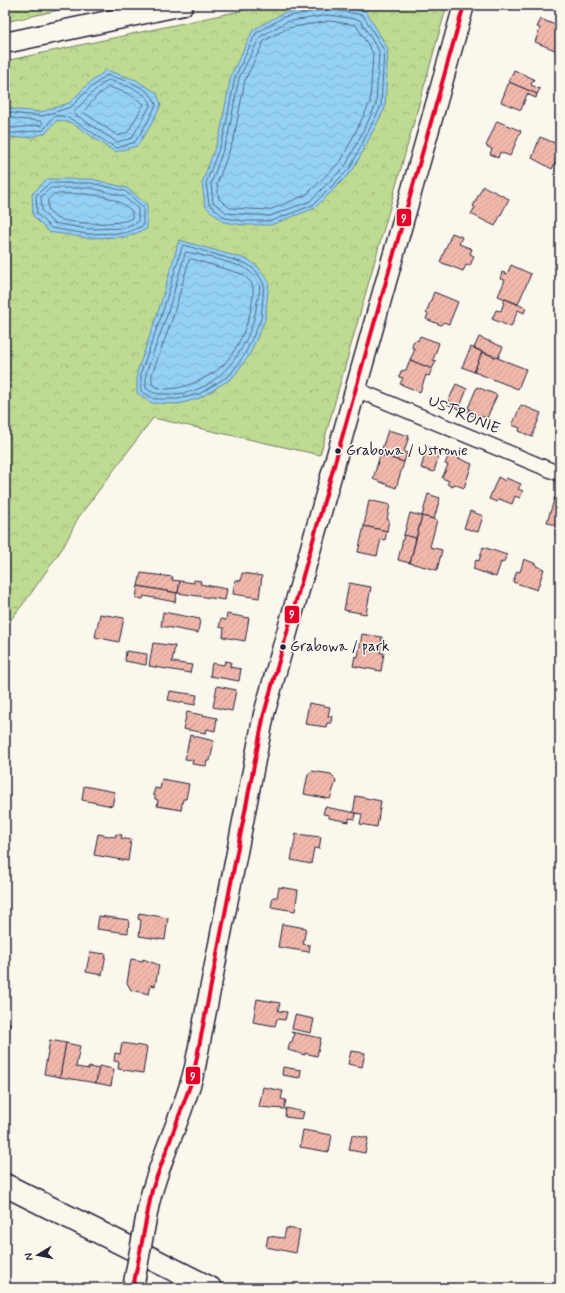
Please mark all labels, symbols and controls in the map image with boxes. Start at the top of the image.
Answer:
line badge: 9 [396,208,412,227]
text: 9 [401,212,407,226]
street label: USTRONIE [425,390,503,440]
place label: Grabowa / Ustronie [346,441,468,461]
marker: Grabowa / Ustronie [333,446,343,456]
line badge: 9 [284,605,300,624]
text: 9 [289,608,295,622]
place label: Grabowa / park [290,637,389,657]
marker: Grabowa / park [278,642,288,652]
line badge: 9 [185,1066,201,1085]
text: 9 [190,1070,196,1084]
north arrow [18,1235,58,1275]
text: N [22,1252,37,1261]

